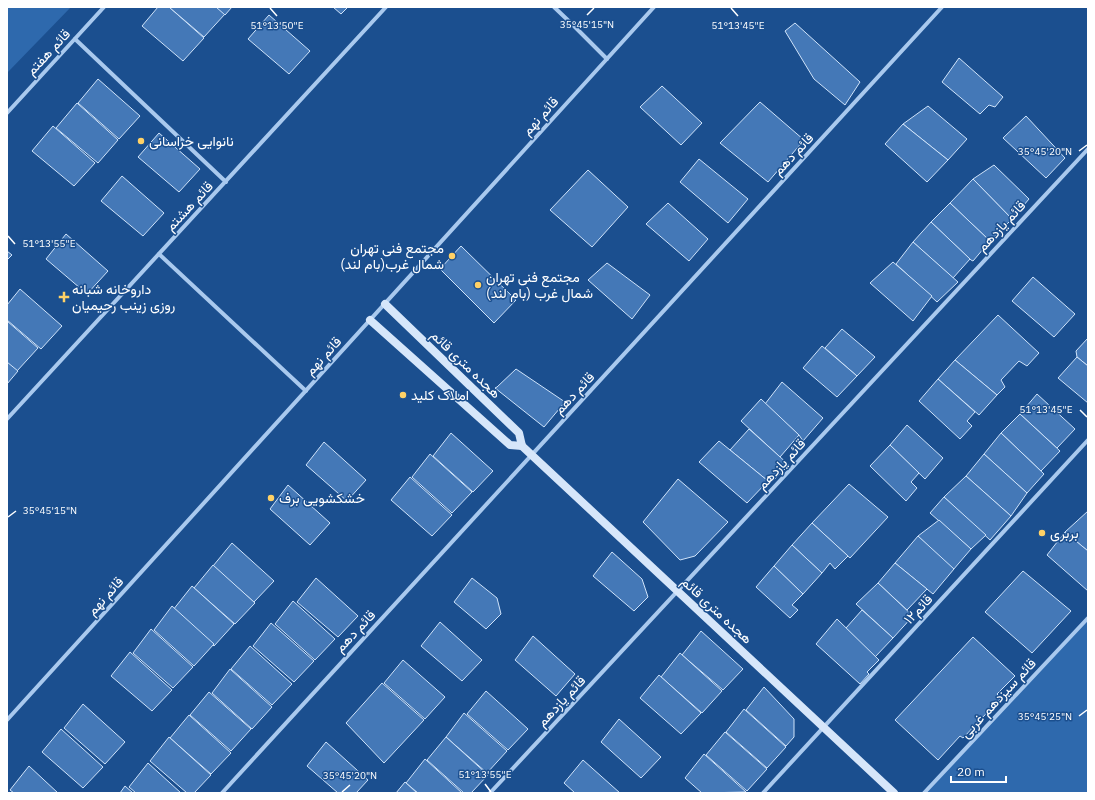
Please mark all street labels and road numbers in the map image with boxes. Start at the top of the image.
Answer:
street label: قائم هفتم [22,25,74,79]
street label: قائم نهم [518,93,562,139]
street label: قائم دهم [769,129,817,179]
street label: قائم هشتم [161,177,217,235]
street label: قائم یازدهم [973,197,1029,255]
street label: هجده متری قائم [427,326,505,402]
street label: قائم نهم [301,333,345,379]
street label: قائم دهم [550,368,598,418]
street label: قائم یازدهم [753,435,809,493]
street label: هجده متری قائم [678,572,757,648]
street label: قائم نهم [83,573,127,619]
street label: قائم۱۲ [900,590,936,628]
street label: قائم دهم [331,606,379,656]
street label: قائم سیزدهم غربی [956,654,1040,742]
street label: قائم یازدهم [533,672,589,730]

